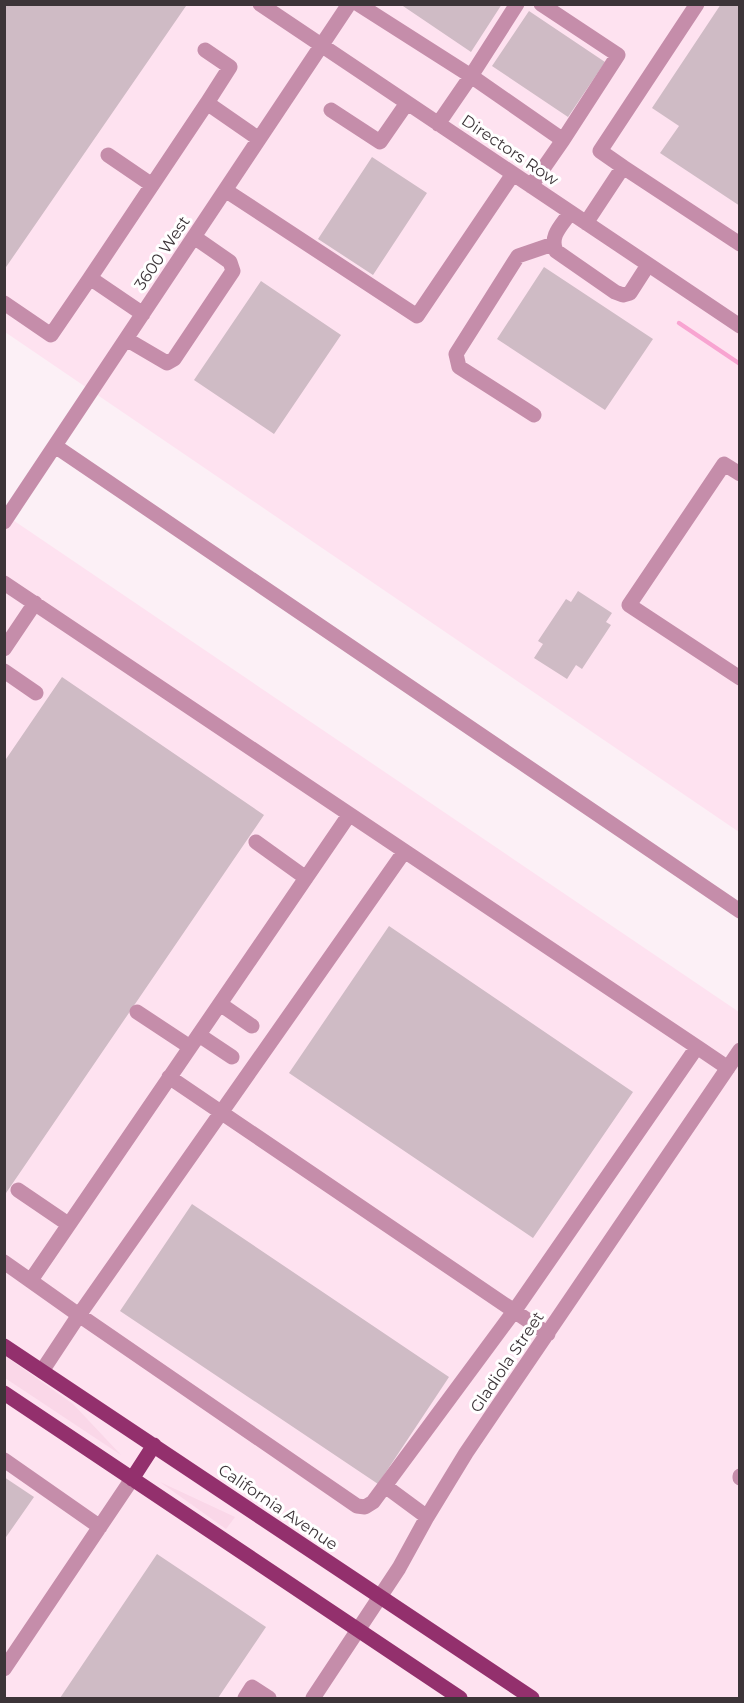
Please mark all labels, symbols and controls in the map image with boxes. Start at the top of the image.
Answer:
street label: Directors Row [458,111,562,189]
street label: 3600 West [130,212,194,294]
street label: Gladiola Street [466,1308,548,1416]
street label: California Avenue [215,1460,341,1554]

